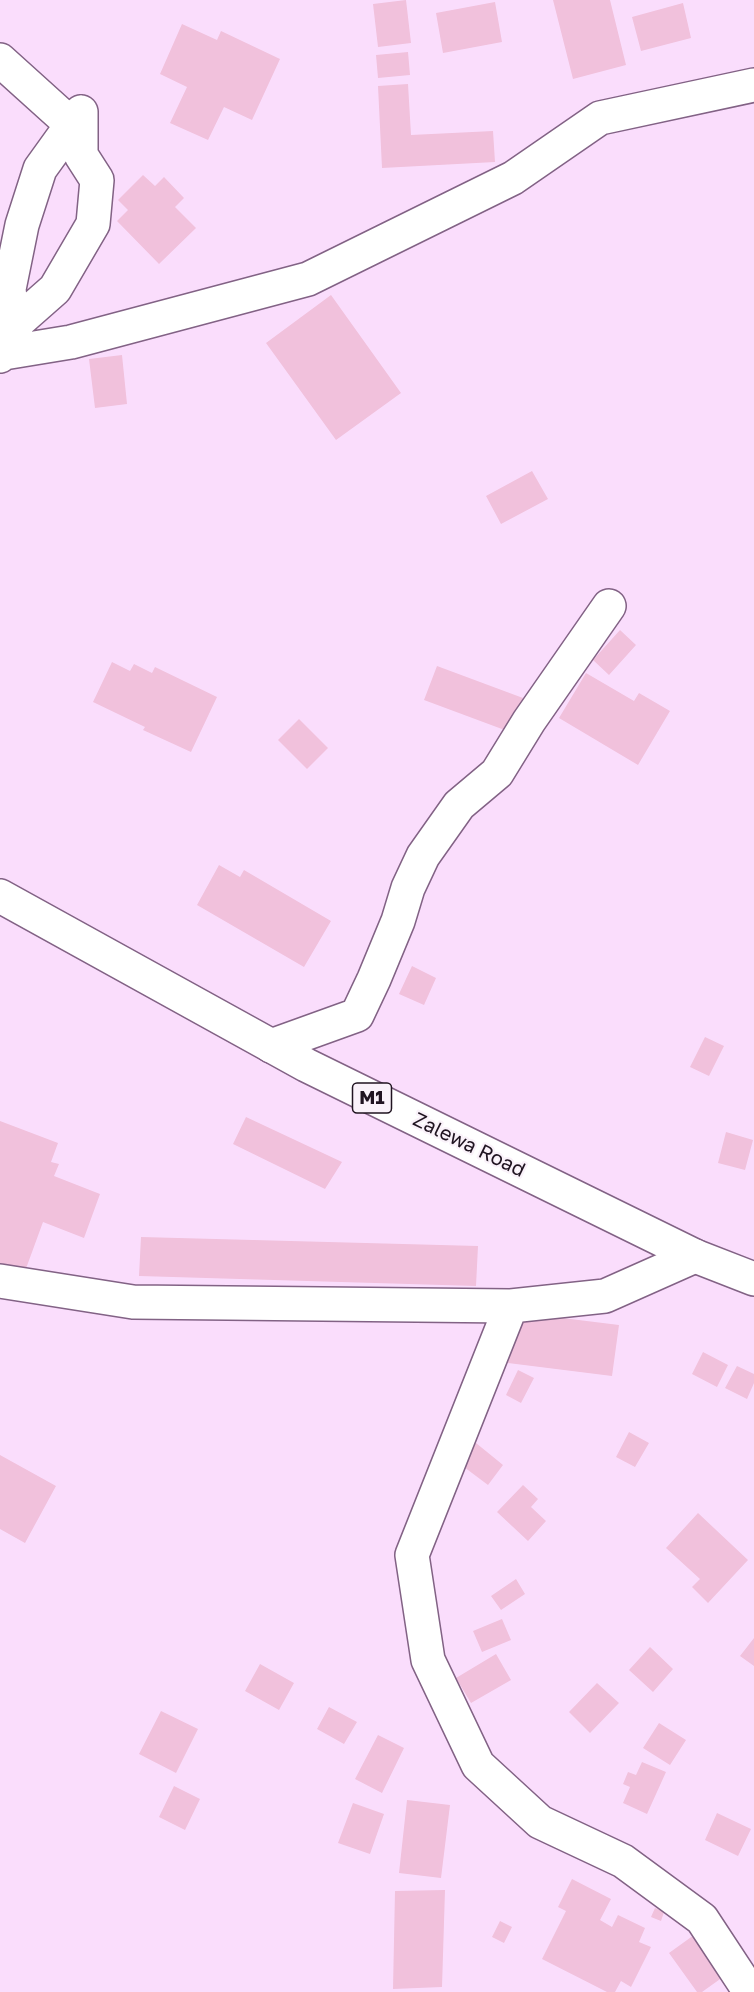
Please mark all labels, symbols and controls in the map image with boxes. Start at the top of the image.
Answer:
road number: M1 [352,1083,392,1113]
street label: Zalewa Road [409,1107,529,1183]

